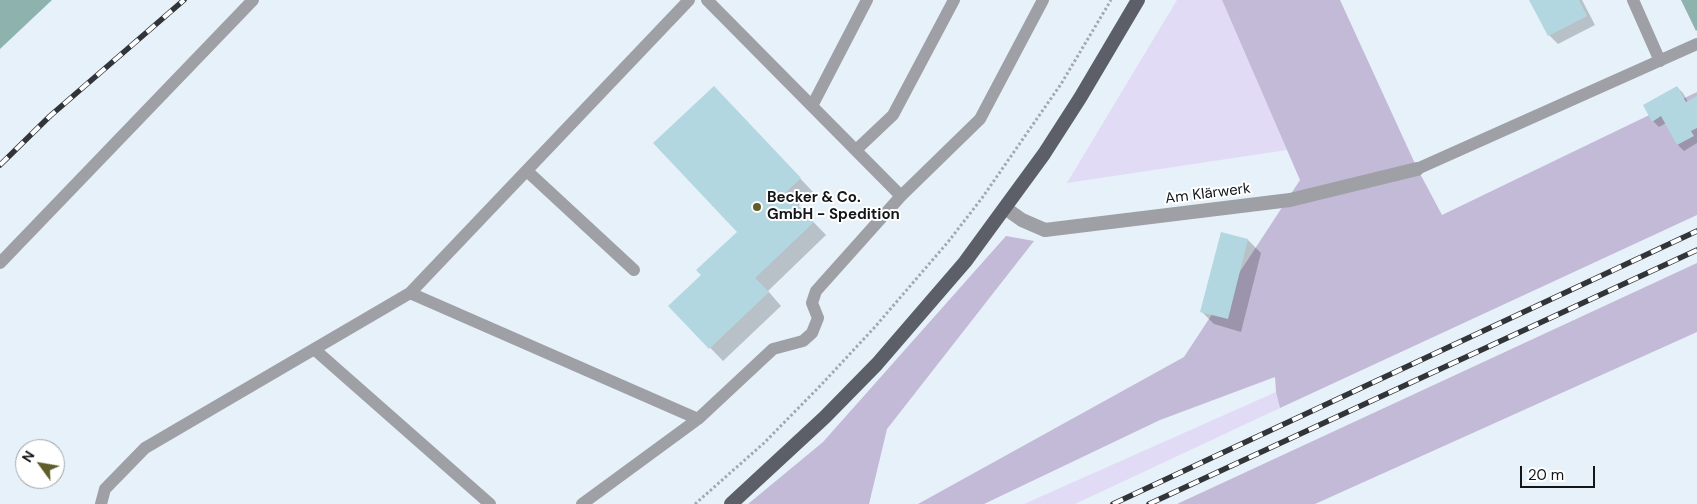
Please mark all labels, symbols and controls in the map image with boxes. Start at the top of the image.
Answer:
street label: Am Klärwerk [1164,180,1252,208]
place label: Becker & Co. GmbH - Spedition [767,189,900,224]
marker: Becker & Co. GmbH - Spedition [751,201,763,213]
north arrow [15,439,65,489]
text: N [18,447,38,466]
scale bar [1522,456,1597,488]
text: 20 m [1528,465,1564,485]

